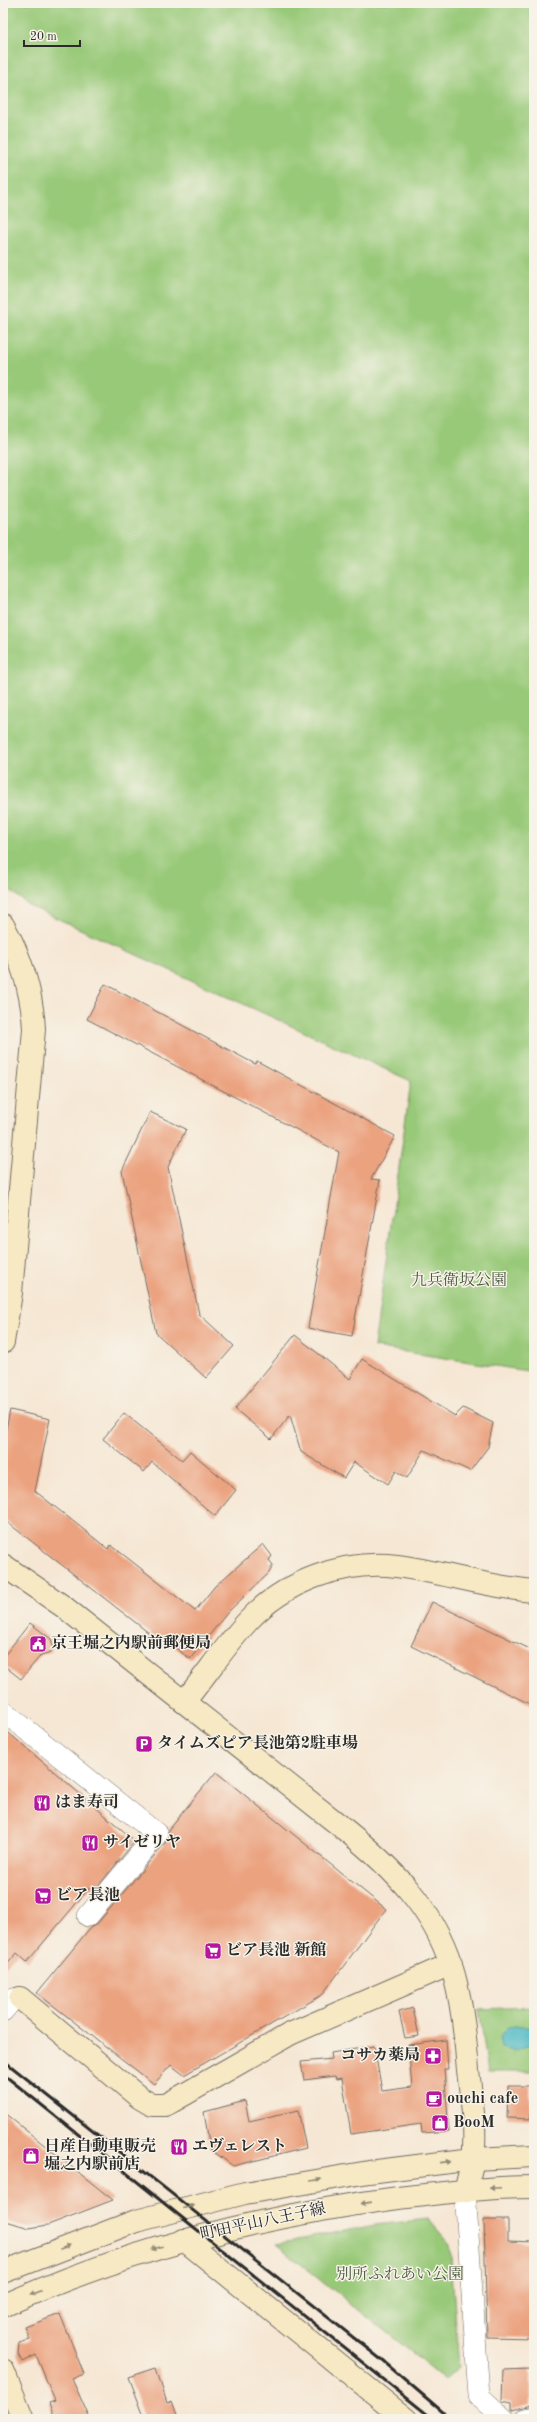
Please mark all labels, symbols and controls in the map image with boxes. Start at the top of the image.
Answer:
scale bar [24,22,80,48]
text: 20 m [30,31,57,43]
park label: 九兵衛坂公園 [411,1271,507,1289]
public building icon: 京王堀之内駅前郵便局 [28,1634,48,1654]
place label: 京王堀之内駅前郵便局 [51,1634,211,1652]
parking icon: タイムズピア長池第2駐車場 [134,1734,154,1754]
place label: タイムズピア長池第2駐車場 [157,1734,358,1752]
restaurant icon: はま寿司 [32,1793,52,1813]
place label: はま寿司 [55,1793,119,1811]
restaurant icon: サイゼリヤ [80,1833,100,1853]
place label: サイゼリヤ [103,1833,181,1851]
supermarket icon: ビア長池 [33,1886,53,1906]
place label: ビア長池 [56,1886,120,1904]
supermarket icon: ビア長池 新館 [203,1941,223,1961]
place label: ビア長池 新館 [226,1941,326,1959]
place label: コサカ薬局 [340,2046,420,2064]
pharmacy icon: コサカ薬局 [423,2046,443,2066]
cafe icon: ouchi cafe [424,2089,444,2109]
place label: ouchi cafe [447,2091,518,2107]
shop icon: BooM [430,2113,450,2133]
place label: BooM [453,2115,495,2131]
place label: 日産自動車販売 堀之内駅前店 [44,2137,156,2173]
restaurant icon: エヴェレスト [169,2137,189,2157]
place label: エヴェレスト [192,2137,287,2155]
shop icon: 日産自動車販売 堀之内駅前店 [21,2146,41,2166]
one-way arrow [439,2159,451,2165]
one-way arrow [310,2177,322,2183]
one-way arrow [489,2185,501,2192]
street label: 町田平山八王子線 [198,2199,327,2243]
one-way arrow [360,2200,372,2206]
one-way arrow [183,2203,195,2209]
one-way arrow [60,2244,72,2250]
one-way arrow [151,2245,163,2251]
park label: 別所ふれあい公園 [336,2265,464,2283]
one-way arrow [28,2290,40,2296]

